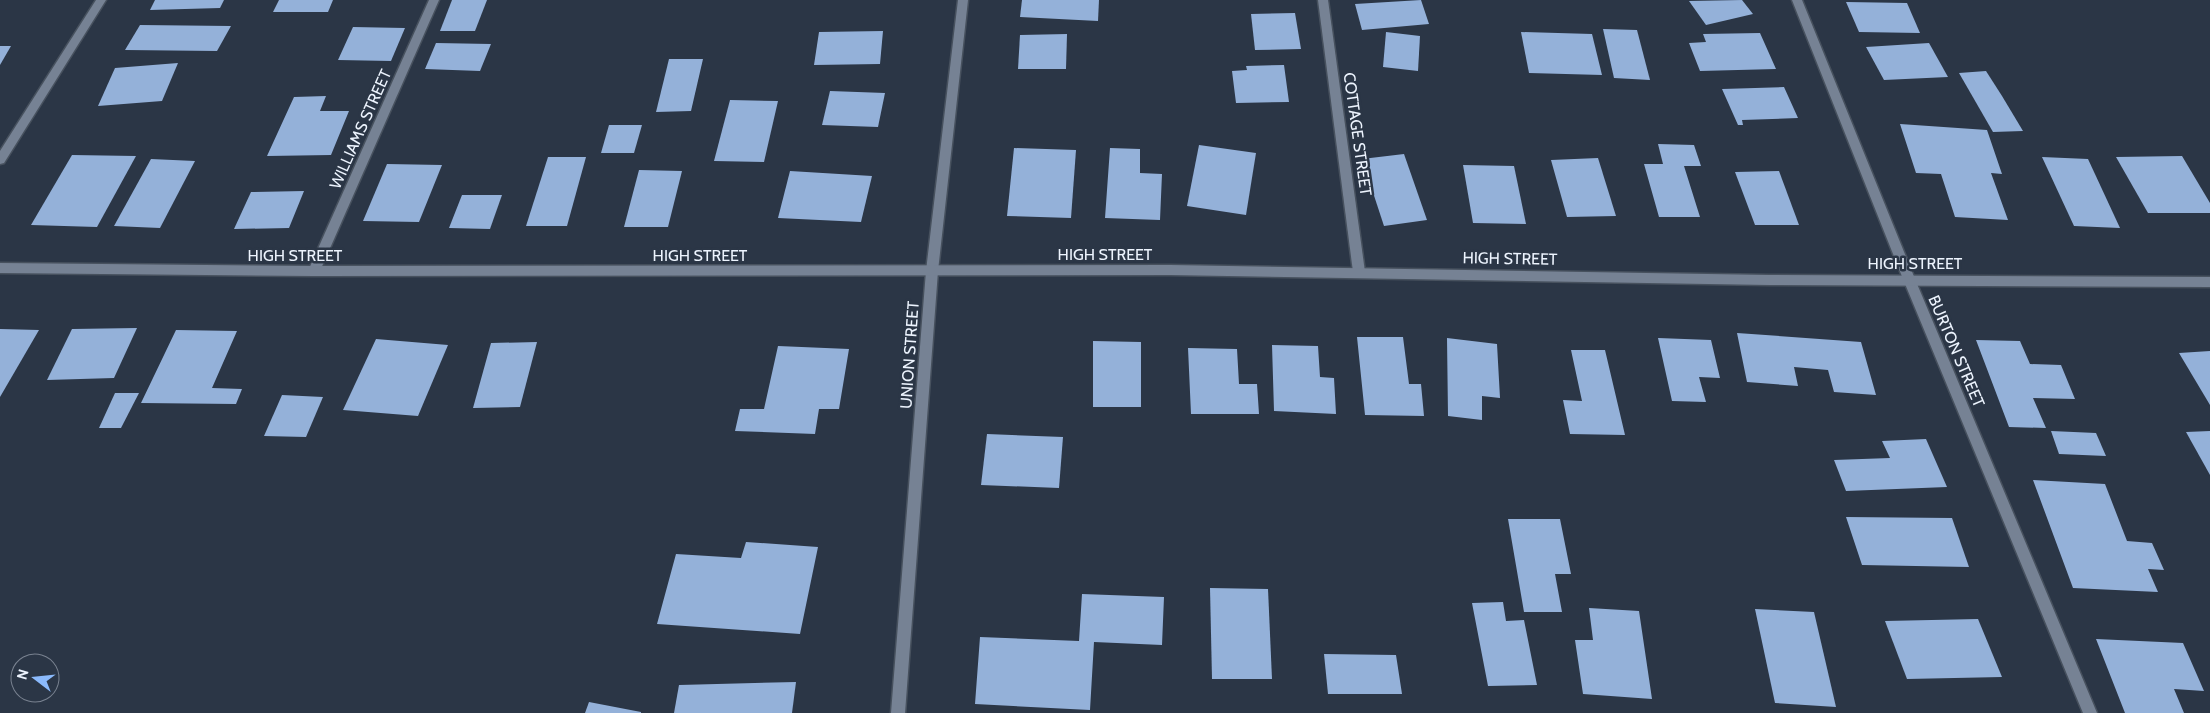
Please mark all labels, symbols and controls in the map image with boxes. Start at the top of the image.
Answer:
street label: WILLIAMS STREET [326,66,396,192]
street label: COTTAGE STREET [1339,71,1376,197]
street label: HIGH STREET [1058,245,1153,264]
street label: HIGH STREET [248,246,343,265]
street label: HIGH STREET [653,246,748,265]
street label: HIGH STREET [1462,248,1558,269]
street label: HIGH STREET [1868,254,1963,273]
street label: BURTON STREET [1924,292,1989,410]
street label: UNION STREET [896,300,923,410]
north arrow [10,653,60,703]
text: N [12,667,33,682]

